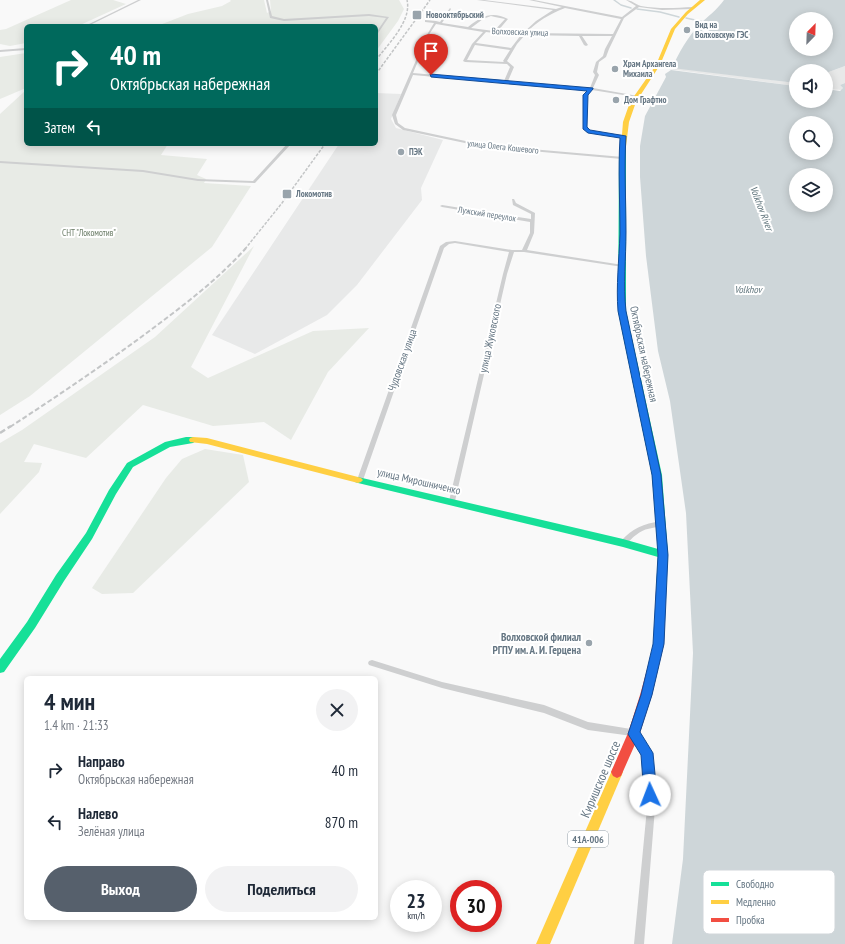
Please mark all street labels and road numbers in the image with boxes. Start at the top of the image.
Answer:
street label: Волховская улица [491,25,549,38]
street label: улица Олега Кошевого [467,137,539,156]
street label: Лужский переулок [456,203,517,224]
street label: улица Жуковского [476,302,504,374]
street label: Октябрьская набережная [627,305,661,403]
street label: Чудовская улица [384,327,420,393]
street label: улица Мирошниченко [376,465,462,497]
street label: Киришское шоссе [577,738,624,820]
road number: 41А-006 [568,831,608,847]

